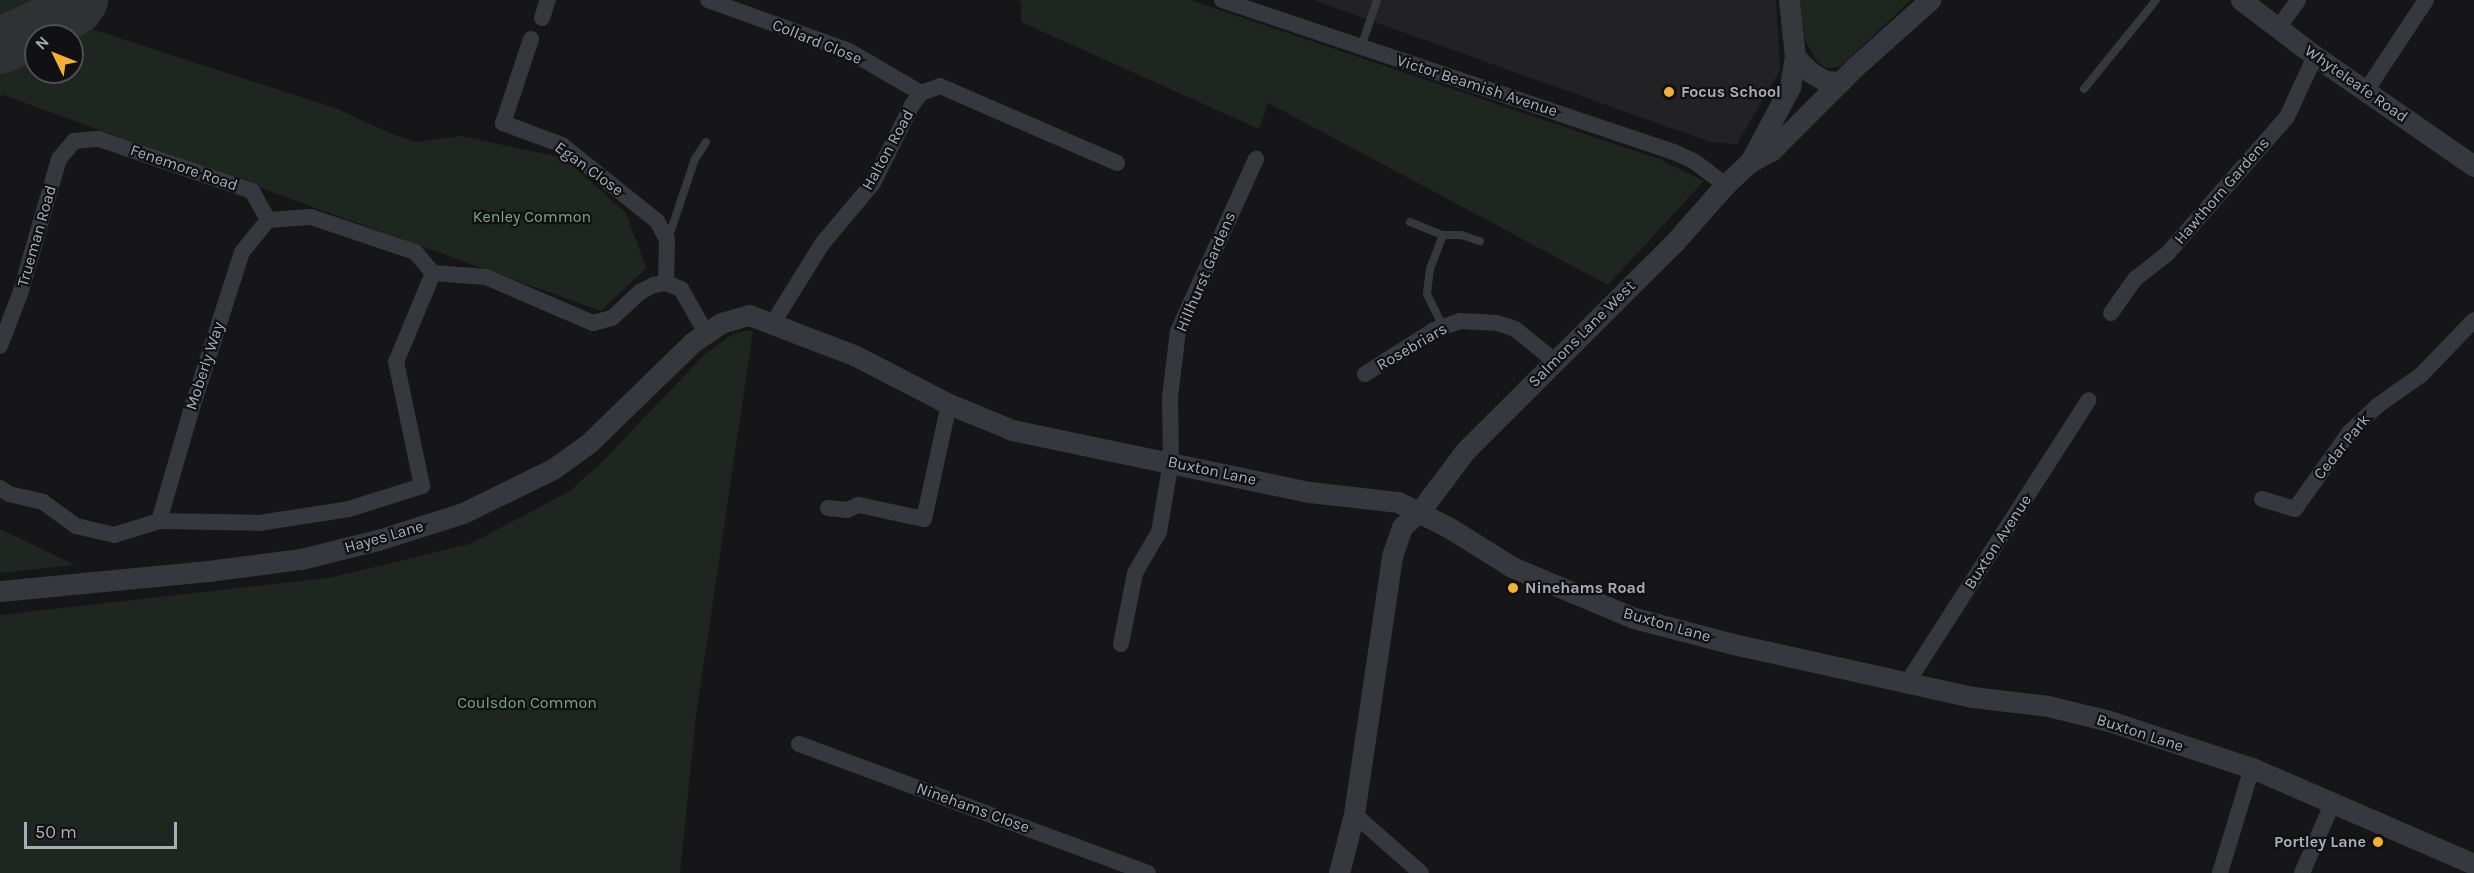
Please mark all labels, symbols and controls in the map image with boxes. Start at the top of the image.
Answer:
street label: Collard Close [769,15,865,69]
north arrow [24,24,84,84]
text: N [31,32,53,53]
street label: Whyteleafe Road [2301,41,2411,127]
street label: Victor Beamish Avenue [1394,51,1560,121]
place label: Focus School [1681,82,1781,102]
marker: Focus School [1662,85,1676,99]
street label: Halton Road [858,106,918,194]
street label: Hawthorn Gardens [2170,134,2274,248]
street label: Egan Close [551,138,627,200]
street label: Fenemore Road [128,141,240,195]
street label: Trueman Road [13,183,61,289]
park label: Kenley Common [473,207,591,227]
street label: Hillhurst Gardens [1172,209,1240,335]
street label: Salmons Lane West [1525,277,1639,391]
street label: Moberly Way [182,319,228,413]
street label: Rosebriars [1373,319,1451,375]
street label: Cedar Park [2310,411,2374,483]
street label: Buxton Lane [1166,452,1258,490]
street label: Buxton Avenue [1960,491,2036,593]
street label: Hayes Lane [342,517,426,557]
place label: Ninehams Road [1525,578,1646,598]
marker: Ninehams Road [1506,581,1520,595]
street label: Buxton Lane [1621,603,1713,647]
park label: Coulsdon Common [457,693,597,713]
street label: Buxton Lane [2094,710,2186,756]
street label: Ninehams Close [914,779,1032,837]
scale bar [27,810,180,848]
text: 50 m [35,821,77,843]
place label: Portley Lane [2274,832,2366,852]
marker: Portley Lane [2371,835,2385,849]

